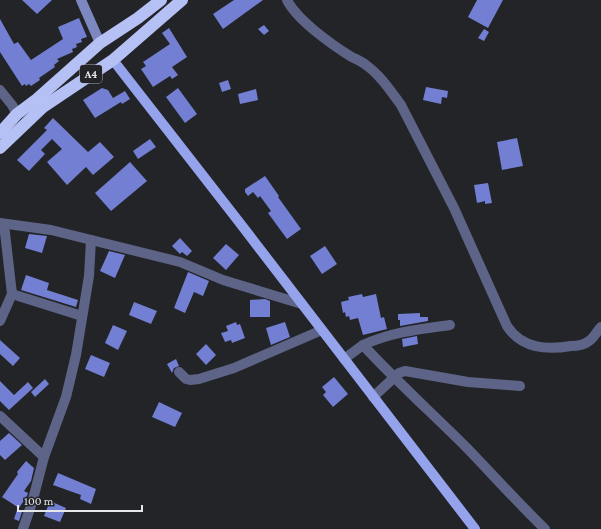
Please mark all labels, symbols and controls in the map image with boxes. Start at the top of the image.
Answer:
road number: A4 [80,65,102,83]
scale bar [18,487,142,513]
text: 100 m [24,494,54,508]

